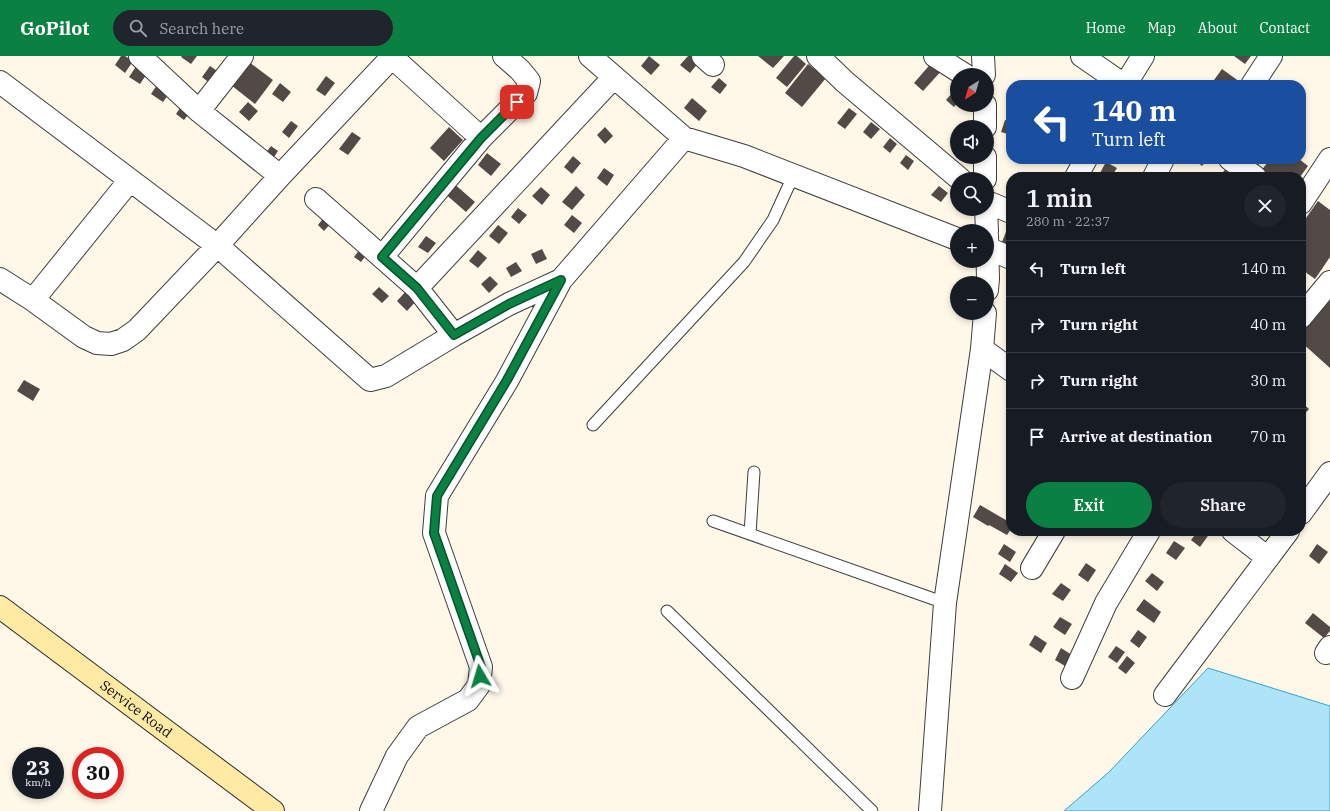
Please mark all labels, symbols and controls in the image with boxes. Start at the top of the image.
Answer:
search box [113,10,393,46]
text: GoPilot [20,16,89,40]
icon: search [127,17,149,39]
text: Search here [159,19,244,38]
text: Home [1086,19,1125,37]
text: Map [1147,19,1176,37]
text: About [1198,19,1237,37]
text: Contact [1259,19,1310,37]
north arrow [950,68,994,112]
map controls [950,68,994,320]
pin [500,85,534,119]
icon: arrive [506,91,528,113]
text: 140 m [1092,92,1176,129]
icon: left [1026,96,1078,148]
button: sound [950,120,994,164]
text: Turn left [1092,128,1166,151]
button: search [950,172,994,216]
text: 1 min [1026,182,1093,214]
button: close [1244,185,1286,227]
text: 280 m · 22:37 [1026,213,1110,230]
button: + [950,224,994,268]
icon: left [1026,258,1048,280]
text: Turn left [1060,259,1126,278]
text: 140 m [1241,259,1286,278]
button: − [950,276,994,320]
icon: right [1026,314,1048,336]
text: Turn right [1060,315,1138,334]
text: 40 m [1250,315,1286,334]
icon: right [1026,370,1048,392]
text: Turn right [1060,371,1138,390]
text: 30 m [1250,371,1286,390]
icon: arrive [1026,426,1048,448]
text: Arrive at destination [1060,427,1212,446]
text: 70 m [1250,427,1286,446]
button: Exit [1026,482,1152,528]
button: Share [1160,482,1286,528]
position arrow [459,655,501,697]
street label: Service Road [97,676,176,742]
speed limit sign: 30 [72,747,124,799]
text: 23 [26,754,50,781]
text: km/h [25,776,51,789]

